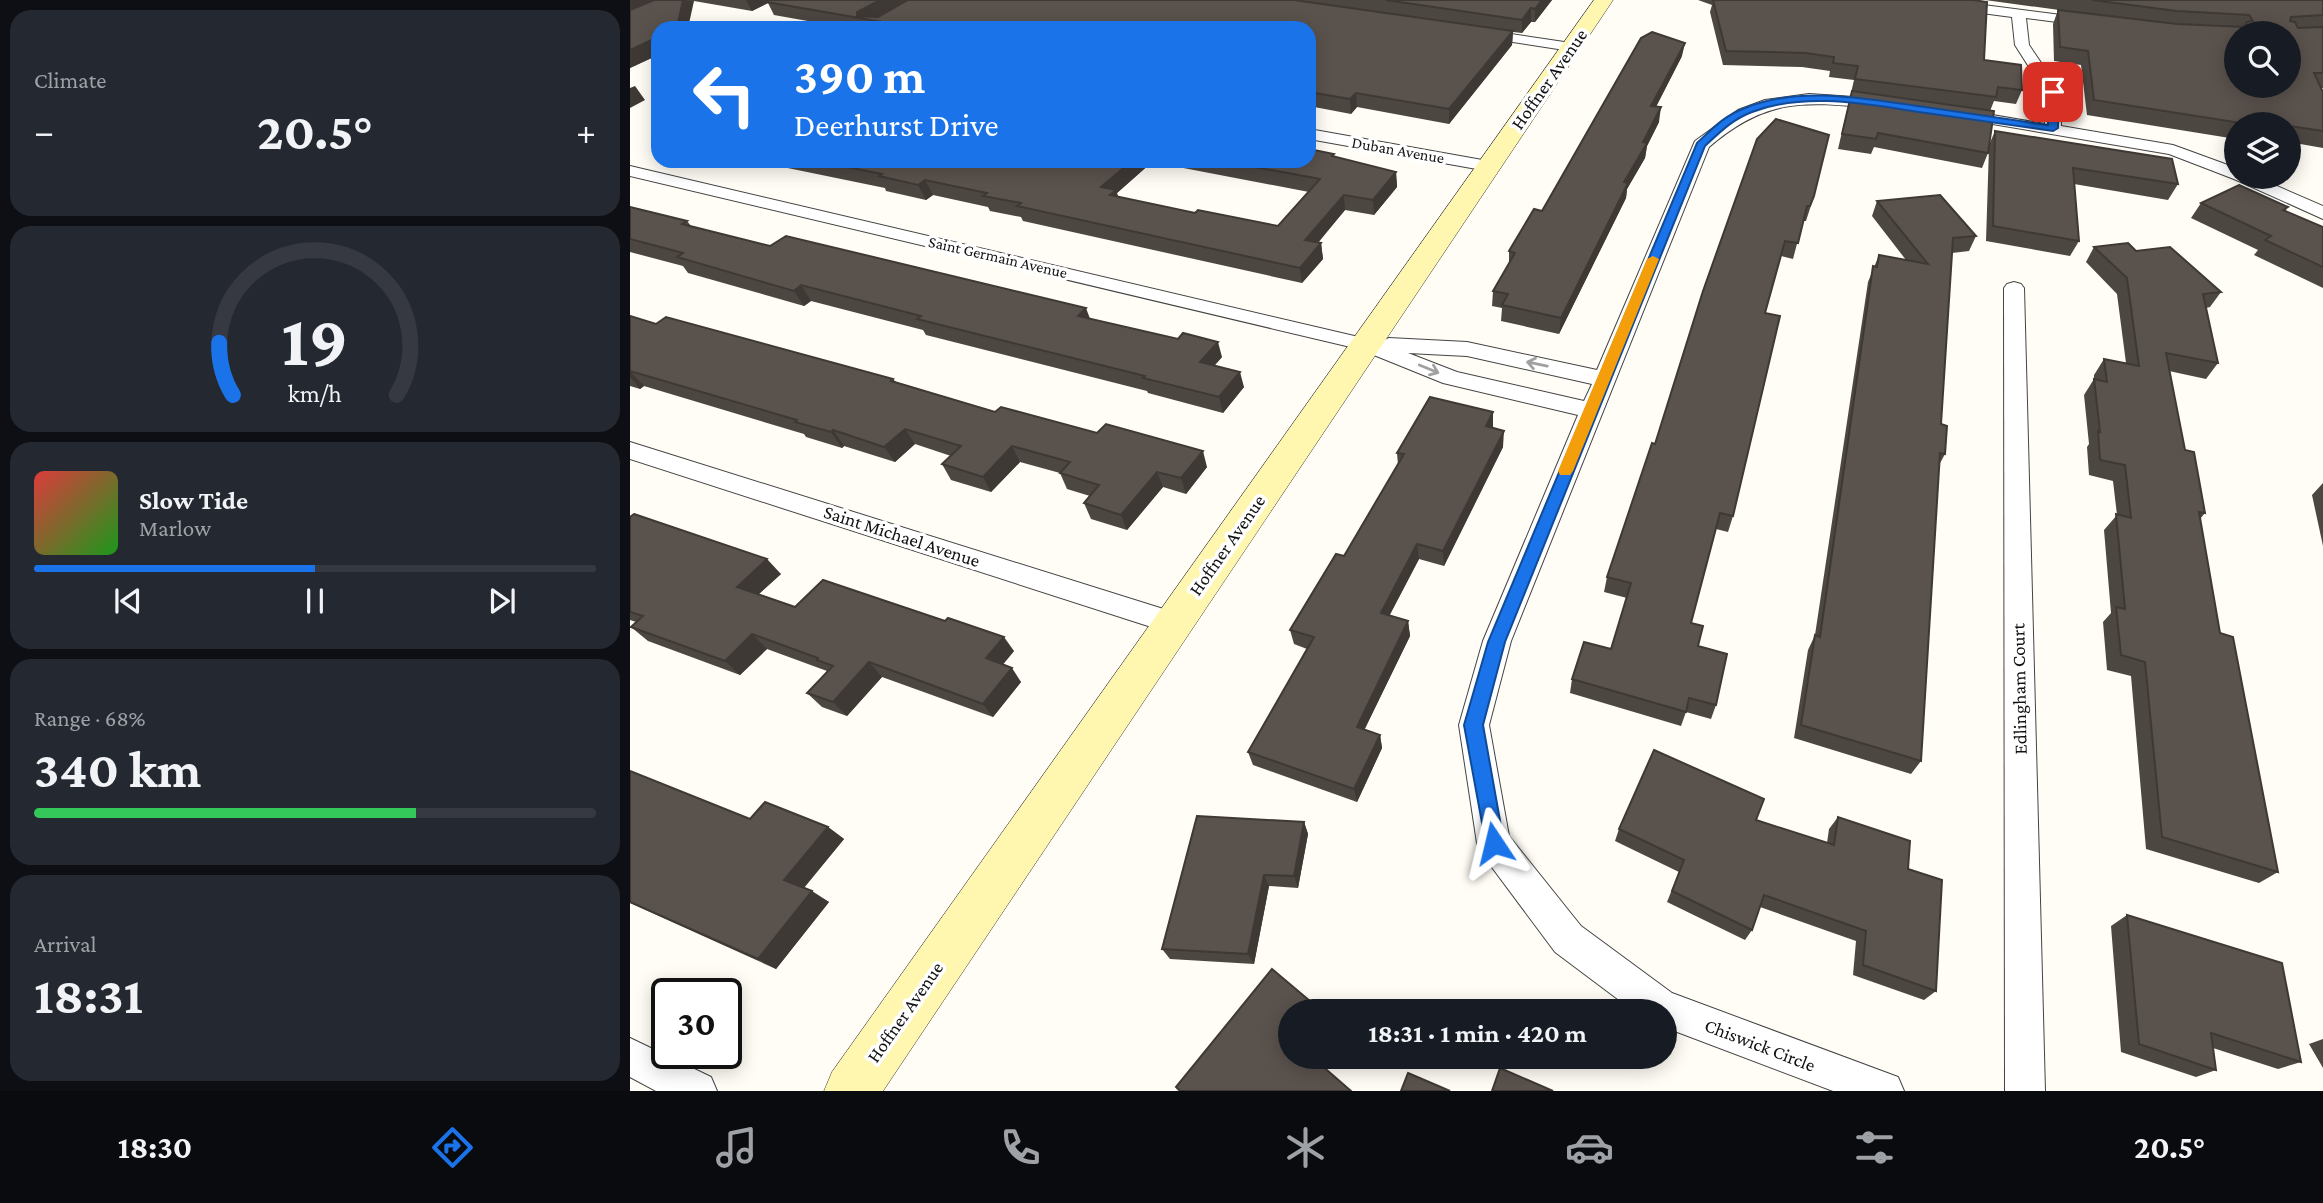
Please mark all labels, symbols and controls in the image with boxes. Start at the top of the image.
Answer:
map controls [2224,21,2301,189]
button: search [2224,21,2301,98]
street label: Hoffner Avenue [1507,25,1591,133]
icon: left [679,49,770,140]
text: 390 m [794,49,925,104]
pin [2023,62,2083,122]
text: Climate [34,67,106,93]
icon: arrive [2034,73,2072,111]
text: 20.5° [257,102,373,160]
text: Deerhurst Drive [794,107,999,143]
text: − [34,110,54,152]
text: + [576,110,596,152]
button: layers [2224,112,2301,189]
street label: Duban Avenue [1350,134,1446,166]
street label: Saint Germain Avenue [927,233,1069,281]
text: 19 [282,301,348,382]
one-way arrow [1526,357,1549,371]
one-way arrow [1418,363,1440,376]
text: km/h [288,380,342,407]
text: Slow Tide [139,486,248,515]
street label: Hoffner Avenue [1185,491,1269,599]
street label: Saint Michael Avenue [821,501,983,571]
text: Marlow [139,515,211,541]
icon: previous [109,582,147,620]
icon: pause [296,582,334,620]
icon: next [483,582,521,620]
street label: Edlingham Court [2007,623,2031,755]
text: Range · 68% [34,705,146,731]
text: 340 km [34,740,201,798]
position arrow [1457,806,1531,880]
text: Arrival [34,931,97,957]
street label: Hoffner Avenue [863,958,947,1066]
text: 18:31 [34,966,143,1024]
speed limit sign: 30 [651,978,742,1069]
street label: Chiswick Circle [1702,1014,1818,1076]
text: 18:31 · 1 min · 420 m [1368,1019,1587,1048]
icon: directions [428,1123,477,1172]
icon: music [712,1123,761,1172]
icon: phone [996,1123,1045,1172]
icon: climate [1281,1123,1330,1172]
icon: car [1565,1123,1614,1172]
icon: filters [1850,1123,1899,1172]
text: 18:30 [118,1129,192,1165]
text: 20.5° [2134,1129,2205,1165]

